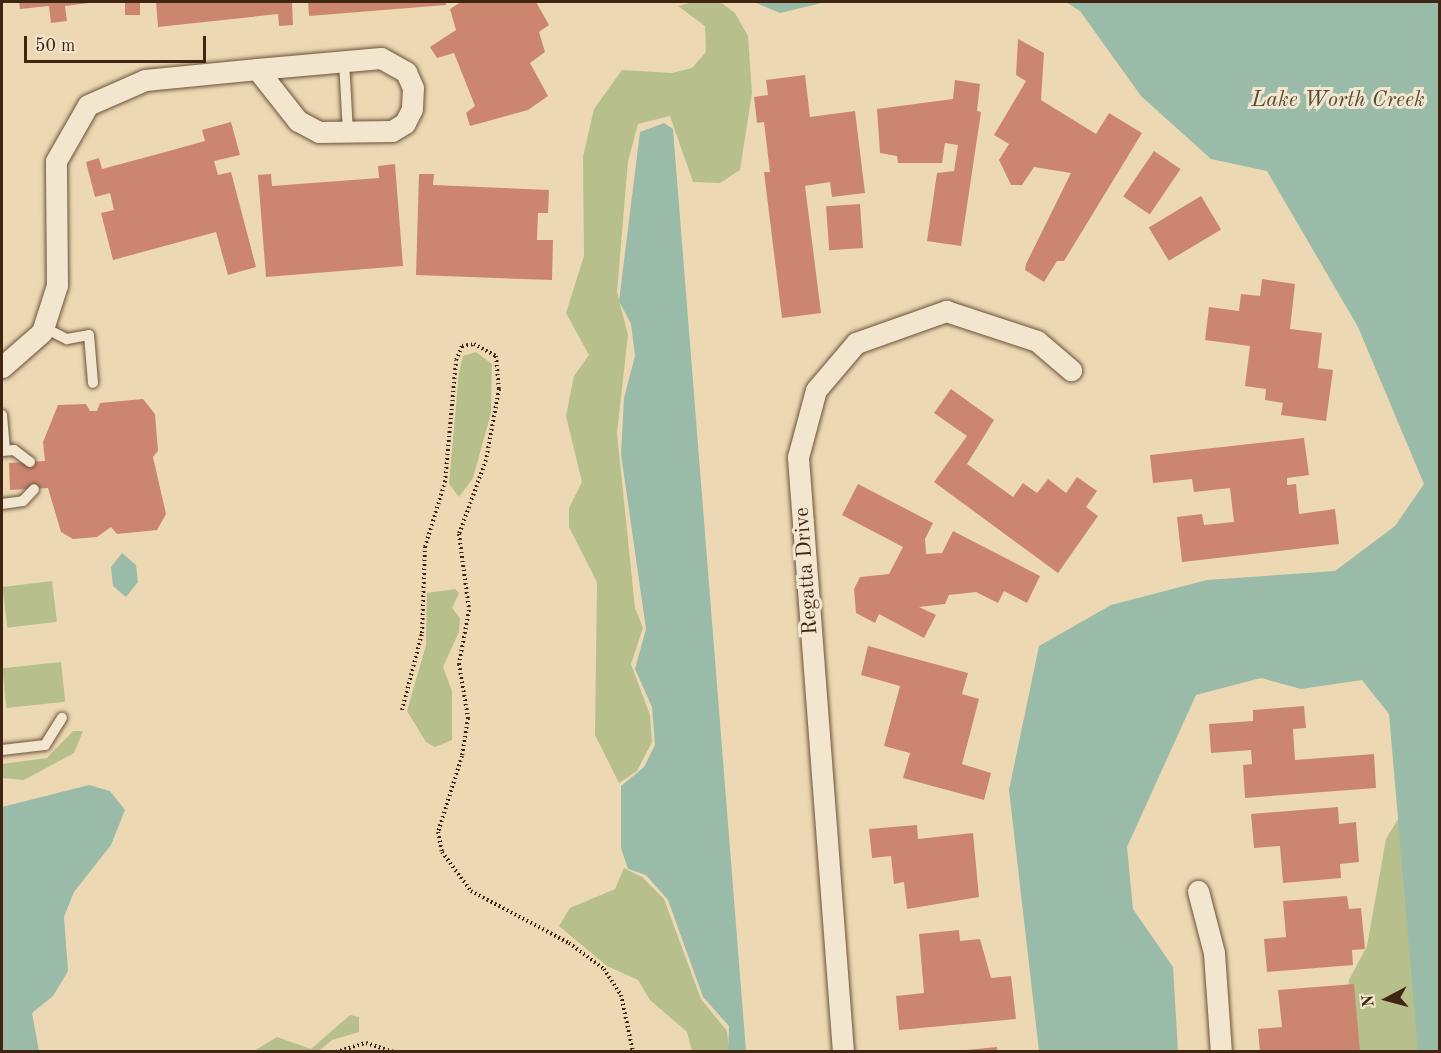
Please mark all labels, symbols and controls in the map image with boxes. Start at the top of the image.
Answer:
scale bar [27,24,208,62]
text: 50 m [35,37,75,55]
water label: Lake Worth Creek [1251,88,1425,114]
street label: Regatta Drive [790,506,824,636]
north arrow [1357,969,1417,1029]
text: N [1361,994,1378,1008]

